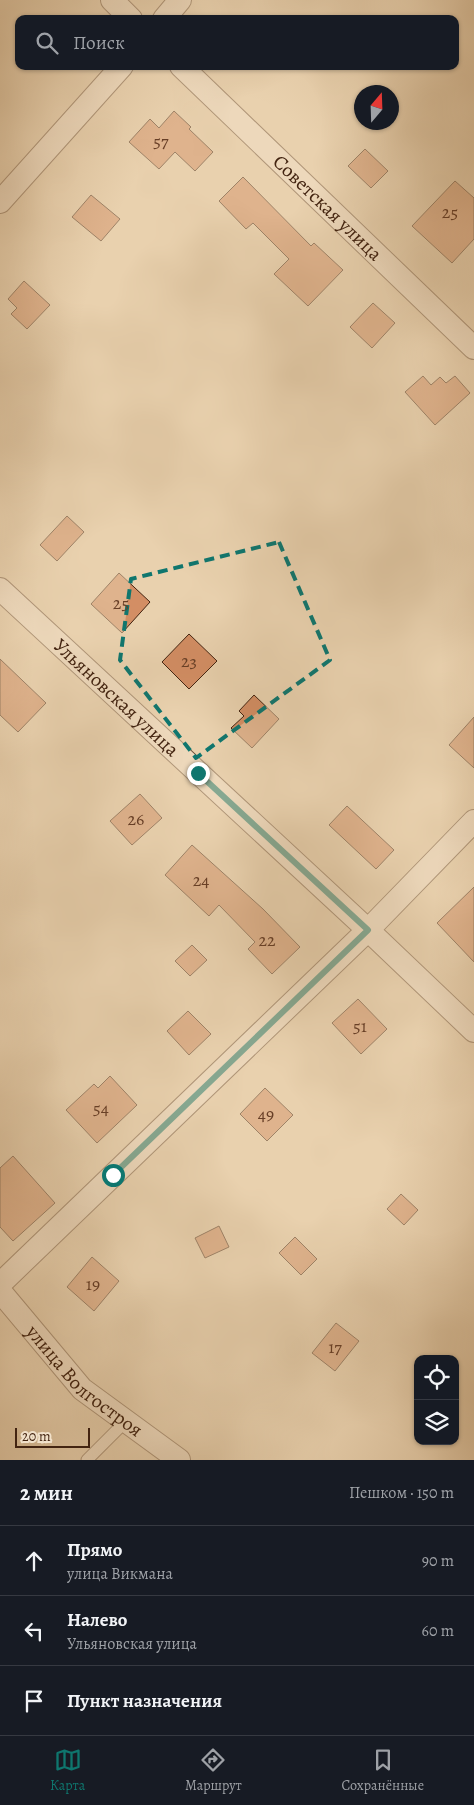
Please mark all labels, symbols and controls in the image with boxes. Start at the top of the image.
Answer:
search box [15,15,459,70]
icon: search [33,29,61,57]
text: Поиск [73,30,125,56]
north arrow [354,85,399,130]
house number: 57 [153,129,169,153]
street label: Советская улица [267,149,389,267]
house number: 25 [442,200,458,224]
house number: 25 [113,591,129,615]
street label: Ульяновская улица [47,632,186,763]
house number: 23 [181,649,197,673]
route end [187,762,210,785]
house number: 26 [128,807,144,831]
house number: 24 [193,868,209,892]
house number: 22 [258,928,276,952]
house number: 51 [353,1014,367,1038]
house number: 54 [93,1096,109,1120]
house number: 49 [258,1102,274,1126]
route start [102,1164,125,1187]
house number: 19 [86,1272,100,1296]
street label: улица Волгостроя [19,1318,148,1443]
house number: 17 [328,1335,342,1359]
map controls [414,1355,459,1445]
button: locate [414,1355,459,1400]
button: layers [414,1400,459,1445]
scale bar [15,1425,90,1448]
text: 20 m [22,1427,51,1446]
text: 2 мин [20,1479,73,1507]
text: Пешком · 150 m [349,1482,454,1504]
text: Прямо [67,1537,122,1563]
icon: ahead [20,1547,48,1575]
text: 90 m [422,1550,454,1572]
text: улица Викмана [67,1563,173,1585]
text: Налево [67,1607,127,1633]
icon: left [20,1617,48,1645]
text: 60 m [422,1620,454,1642]
text: Ульяновская улица [67,1633,197,1655]
icon: arrive [20,1687,48,1715]
text: Пункт назначения [67,1688,222,1714]
tab: Карта [50,1746,85,1795]
tab: Маршрут [185,1746,242,1795]
tab: Сохранённые [342,1746,424,1795]

